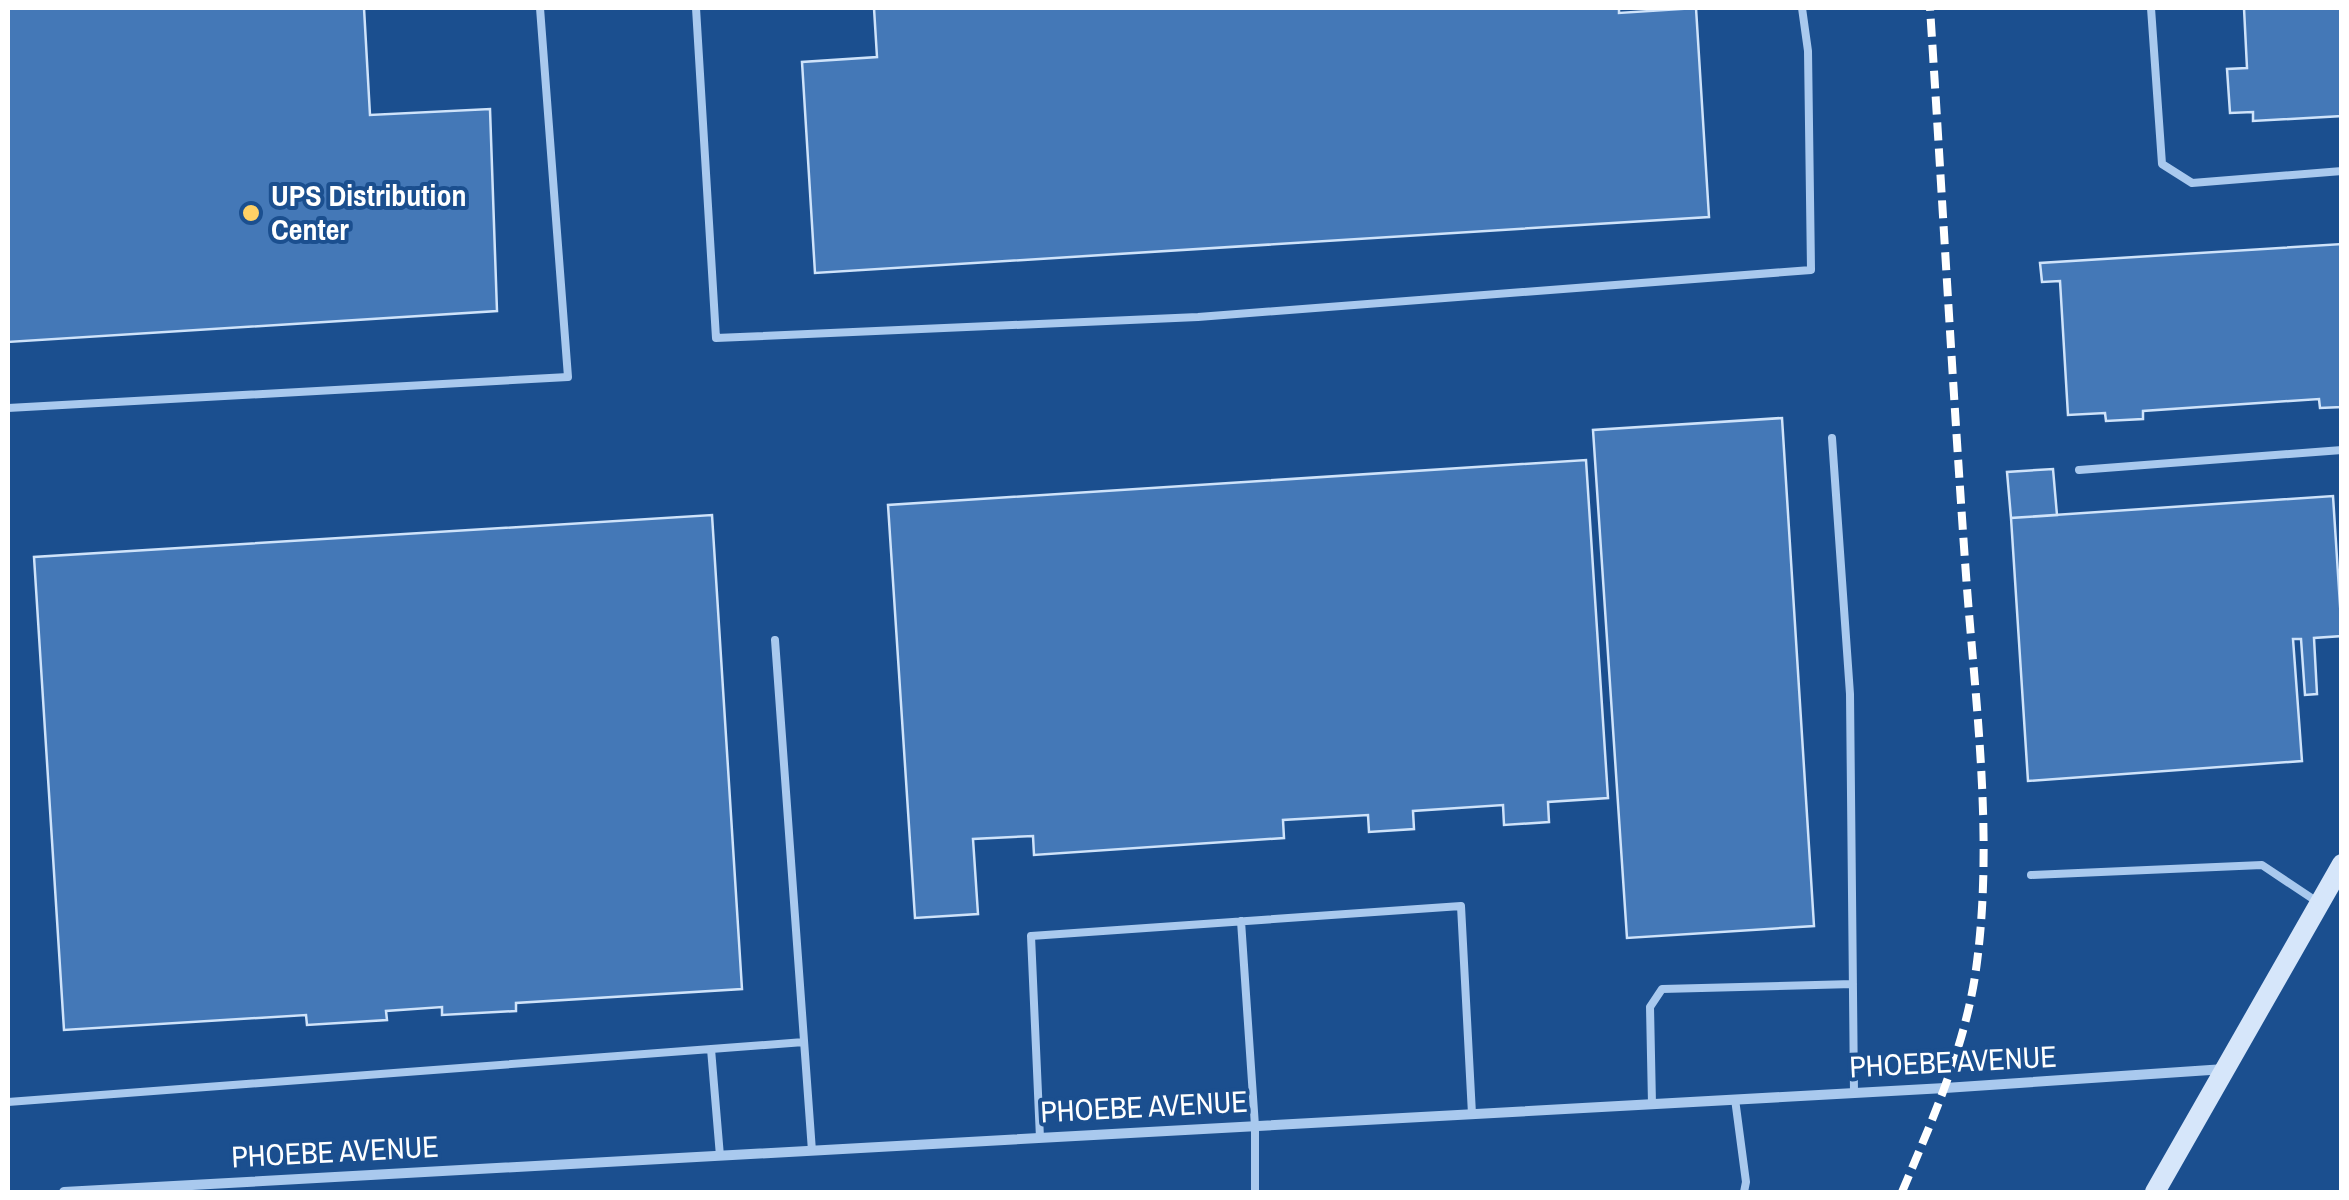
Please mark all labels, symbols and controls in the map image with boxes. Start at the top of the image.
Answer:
place label: UPS Distribution Center [271,175,466,249]
marker: UPS Distribution Center [240,202,262,224]
street label: PHOEBE AVENUE [1848,1036,2058,1086]
street label: PHOEBE AVENUE [1039,1081,1249,1131]
street label: PHOEBE AVENUE [230,1126,440,1176]

